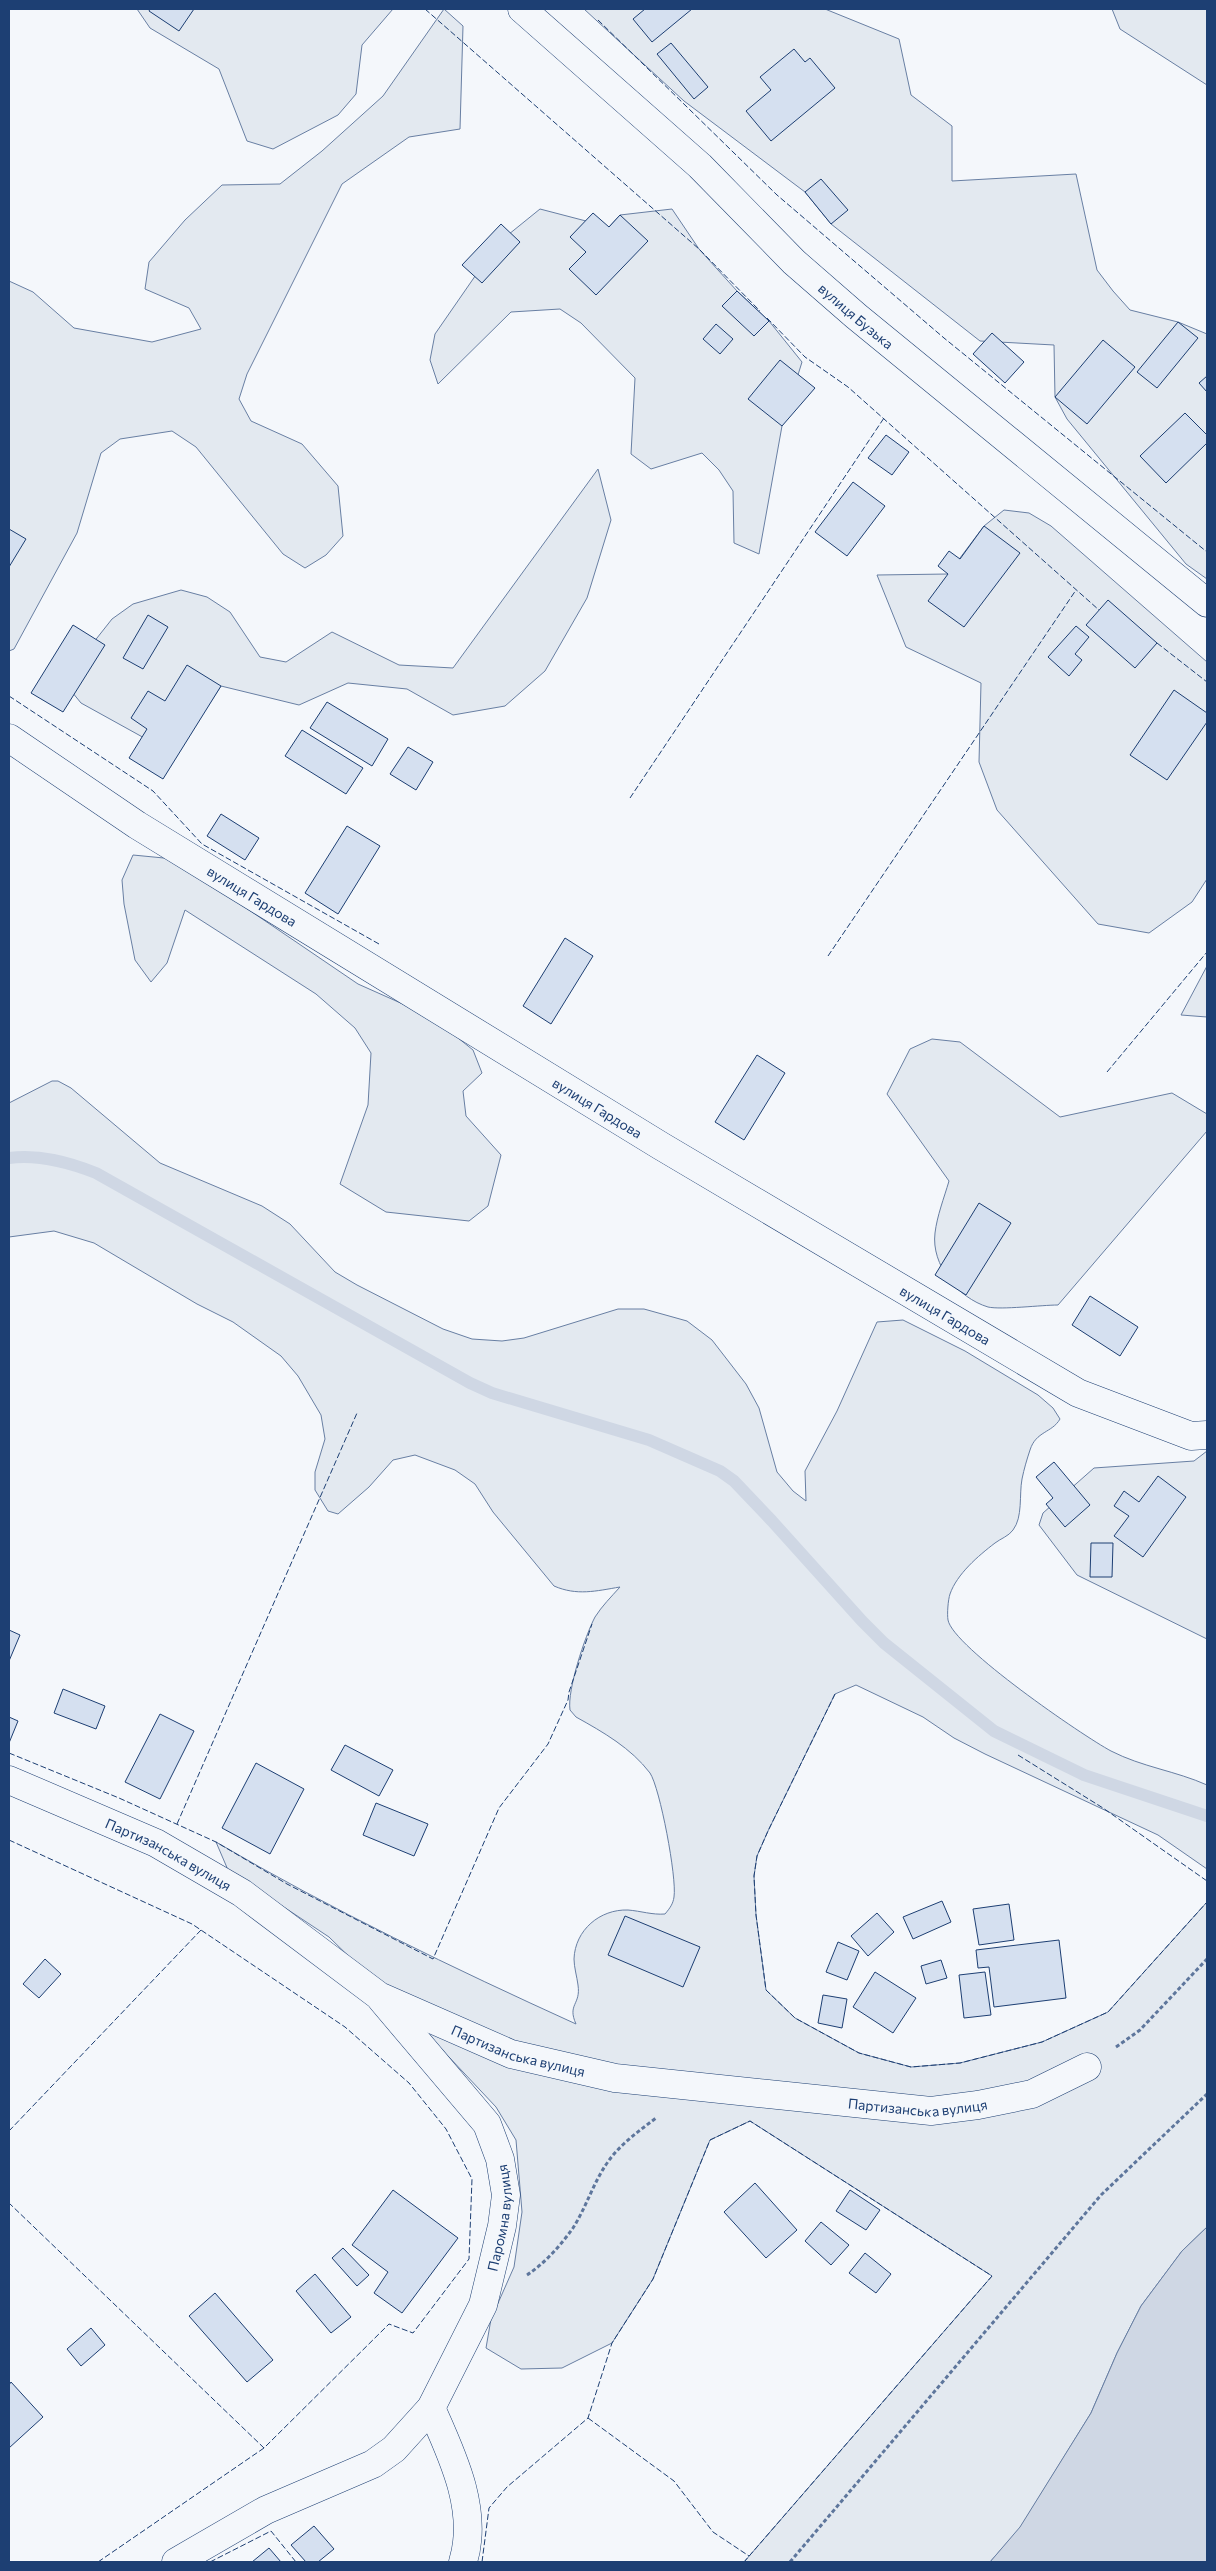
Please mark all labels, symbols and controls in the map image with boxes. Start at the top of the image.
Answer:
street label: вулиця Бузька [815,279,897,352]
street label: вулиця Гардова [204,862,300,930]
street label: вулиця Гардова [550,1073,646,1141]
street label: вулиця Гардова [897,1281,994,1348]
street label: Партизанська вулиця [103,1814,235,1894]
street label: Партизанська вулиця [449,2021,587,2079]
street label: Партизанська вулиця [847,2094,989,2120]
street label: Паромна вулиця [483,2163,515,2273]

